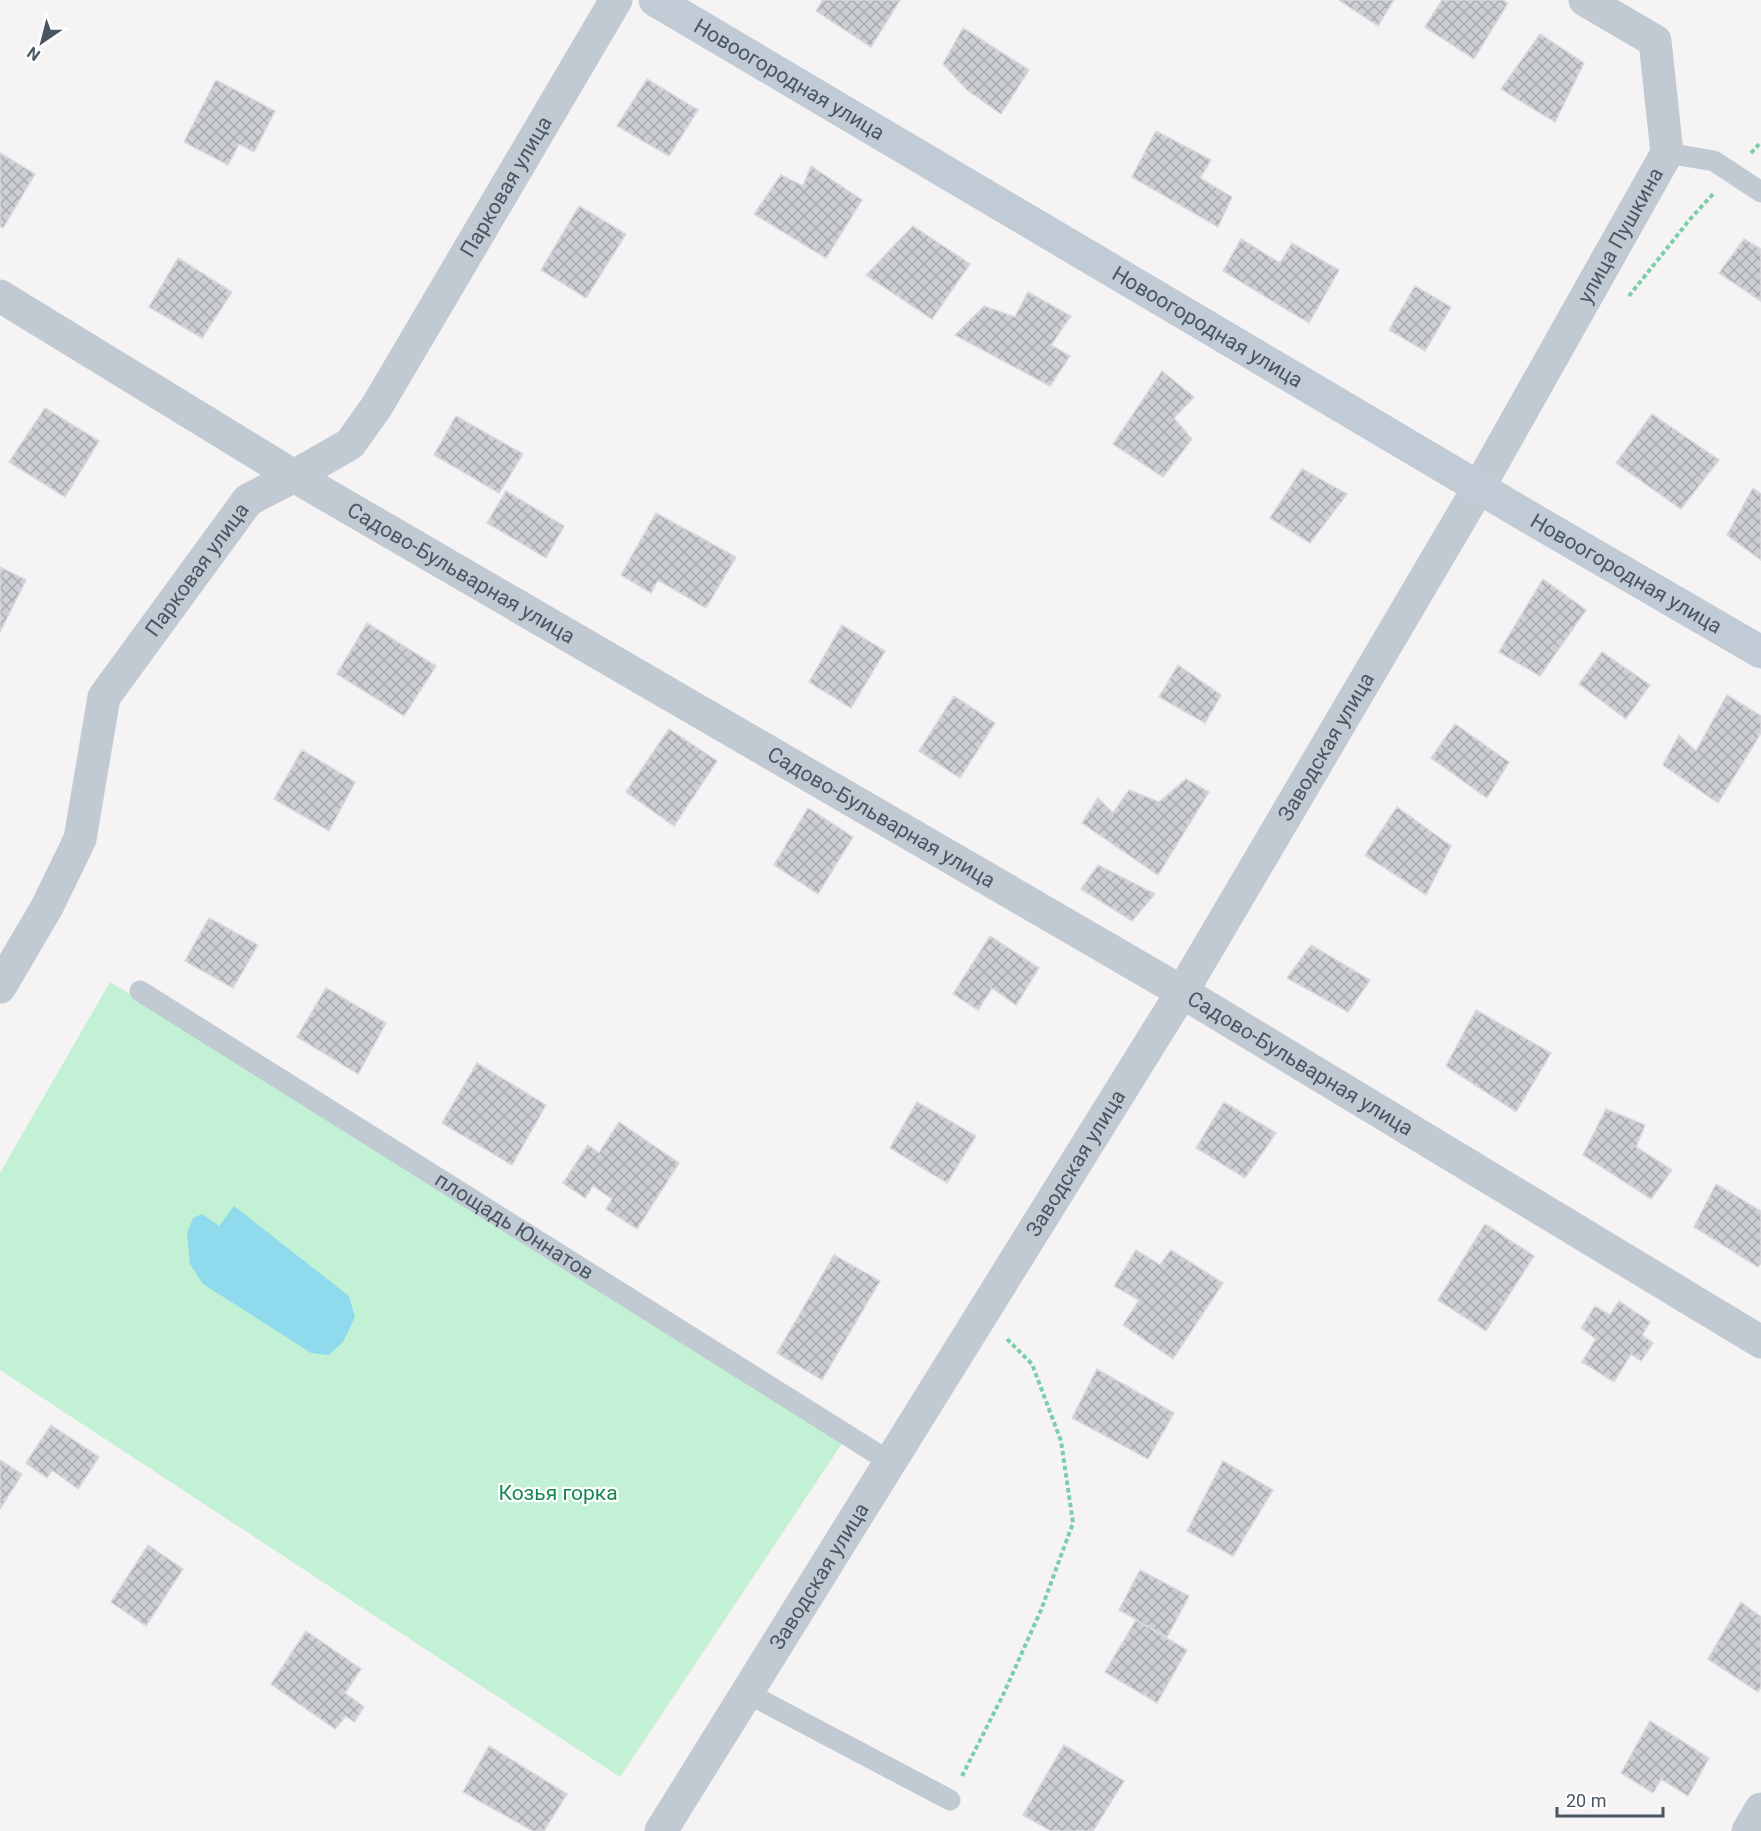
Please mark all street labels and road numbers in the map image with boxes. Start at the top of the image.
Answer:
street label: Новоогородная улица [690,14,889,145]
street label: Парковая улица [455,112,557,261]
street label: улица Пушкина [1573,164,1668,308]
street label: Новоогородная улица [1108,261,1307,393]
street label: Парковая улица [140,498,254,641]
street label: Садово-Бульварная улица [343,498,579,649]
street label: Новоогородная улица [1526,509,1726,639]
street label: Заводская улица [1273,668,1379,825]
street label: Садово-Бульварная улица [763,742,999,893]
street label: Садово-Бульварная улица [1183,986,1417,1141]
street label: Заводская улица [1021,1086,1130,1241]
street label: площадь Юннатов [431,1167,598,1285]
street label: Заводская улица [765,1498,874,1654]

